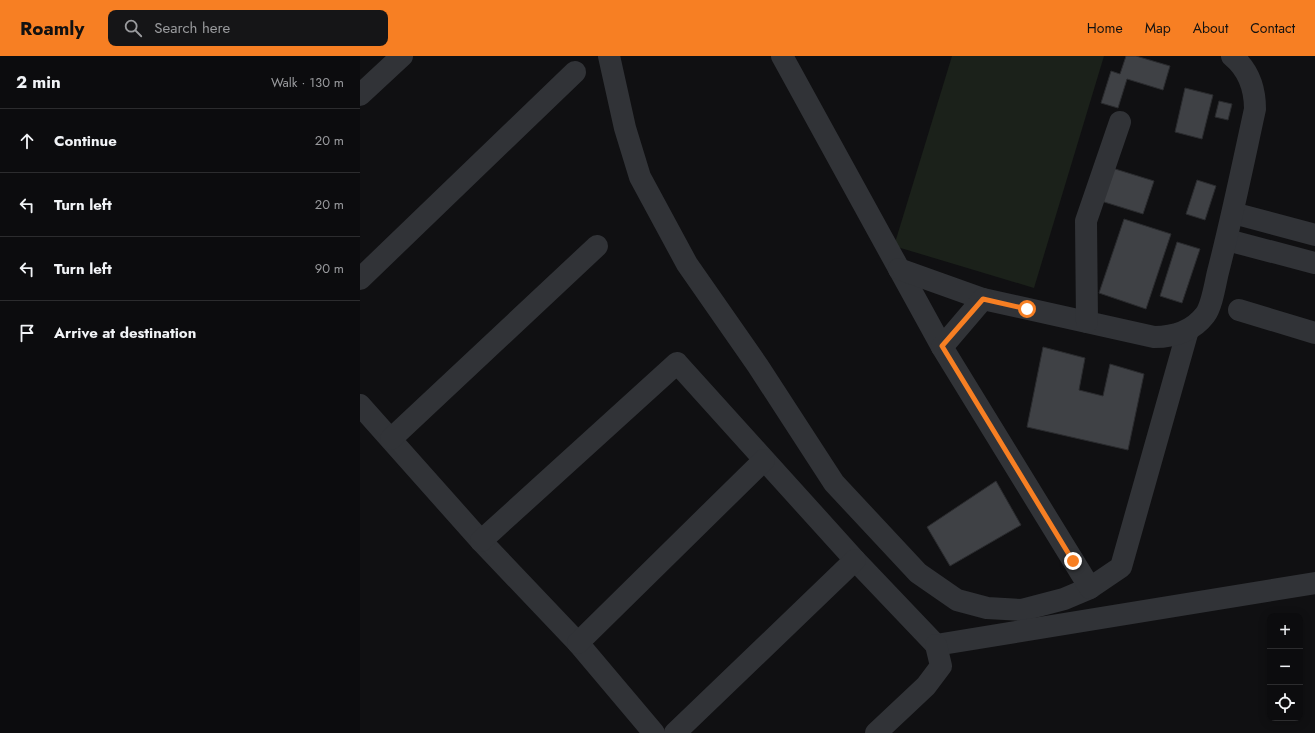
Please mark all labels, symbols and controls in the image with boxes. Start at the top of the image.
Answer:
search box [108,10,388,46]
text: Roamly [20,15,84,42]
icon: search [122,17,144,39]
text: Search here [154,17,230,39]
text: Home [1087,18,1123,38]
text: Map [1145,18,1171,38]
text: About [1193,18,1228,38]
text: Contact [1250,18,1295,38]
text: 2 min [16,70,61,94]
text: Walk · 130 m [271,73,344,92]
icon: ahead [16,130,38,152]
text: Continue [54,130,117,152]
text: 20 m [315,131,344,150]
icon: left [16,194,38,216]
text: Turn left [54,194,112,216]
text: 20 m [315,195,344,214]
icon: left [16,258,38,280]
text: Turn left [54,258,112,280]
text: 90 m [315,259,344,278]
route start [1018,300,1036,318]
icon: arrive [16,322,38,344]
text: Arrive at destination [54,322,196,344]
route end [1064,552,1082,570]
map controls [1267,613,1303,721]
button: + [1267,613,1303,649]
button: − [1267,649,1303,685]
button: locate [1267,685,1303,721]

